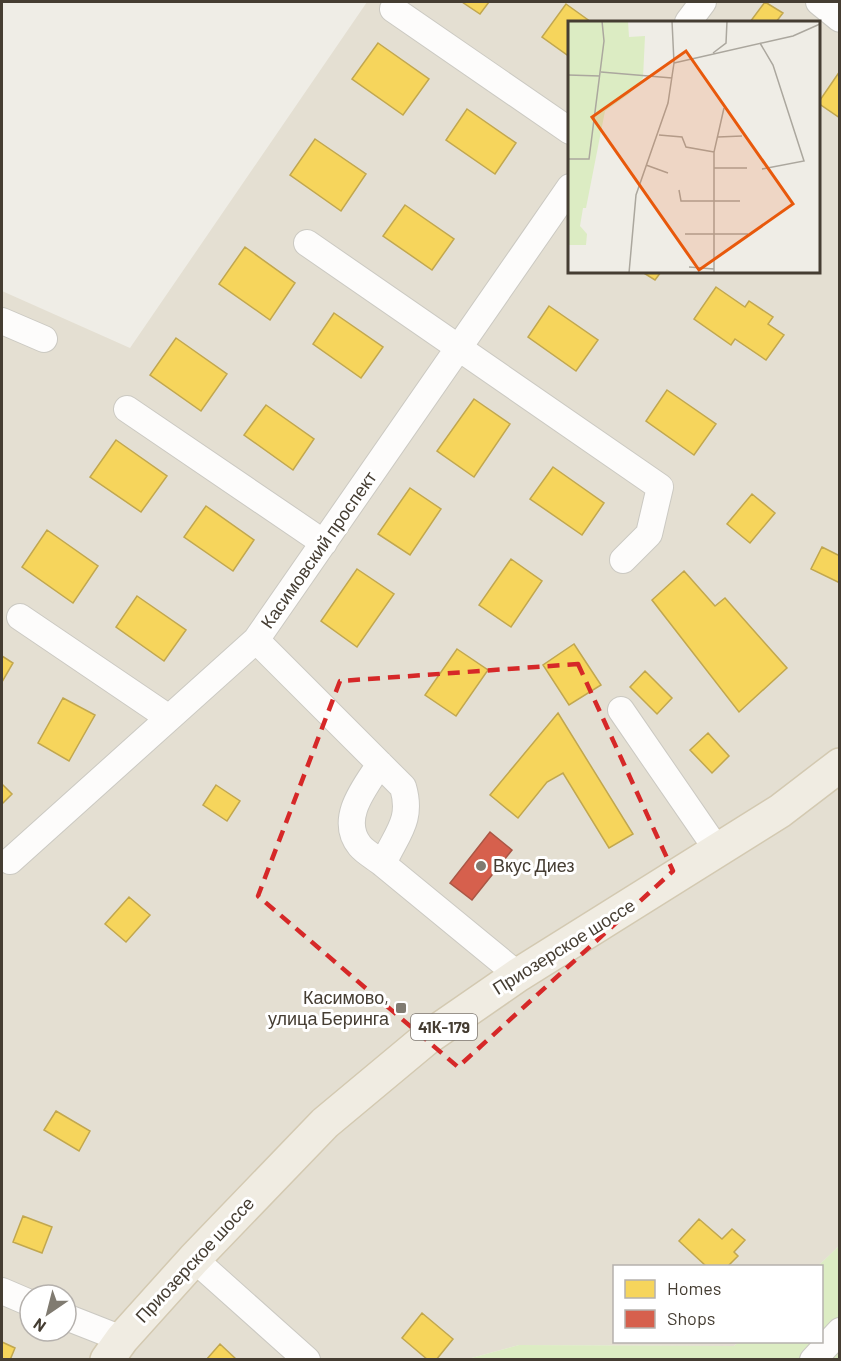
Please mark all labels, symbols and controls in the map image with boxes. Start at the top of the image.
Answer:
inset map [568,21,820,273]
street label: Касимовский проспект [256,467,381,632]
place label: Вкус Диез [493,854,575,876]
marker: Вкус Диез [474,859,488,873]
street label: Приозерское шоссе [488,893,639,999]
place label: Касимово, улица Беринга [268,986,390,1029]
marker: Касимово, улица Беринга [394,1001,408,1015]
road number: 41К-179 [411,1014,477,1040]
street label: Приозерское шоссе [130,1192,258,1327]
legend [613,1265,823,1343]
text: Homes [667,1277,721,1299]
north arrow [18,1283,78,1343]
text: Shops [667,1307,716,1329]
text: N [29,1315,49,1337]

